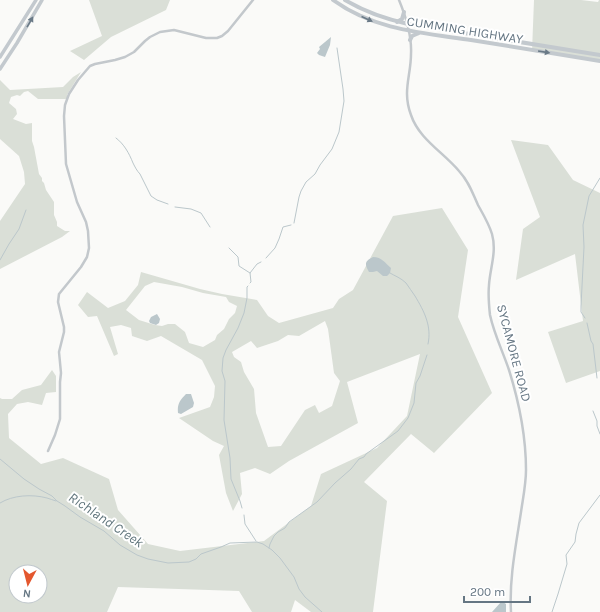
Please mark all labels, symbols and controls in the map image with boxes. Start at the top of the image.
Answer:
street label: CUMMING HIGHWAY [406,13,524,47]
one-way arrow [26,16,33,28]
one-way arrow [361,16,373,22]
one-way arrow [538,49,550,55]
street label: SYCAMORE ROAD [494,303,534,403]
water label: Richland Creek [65,489,147,552]
north arrow [8,564,48,604]
scale bar [464,578,530,604]
text: 200 m [470,585,505,599]
text: N [22,586,32,600]

